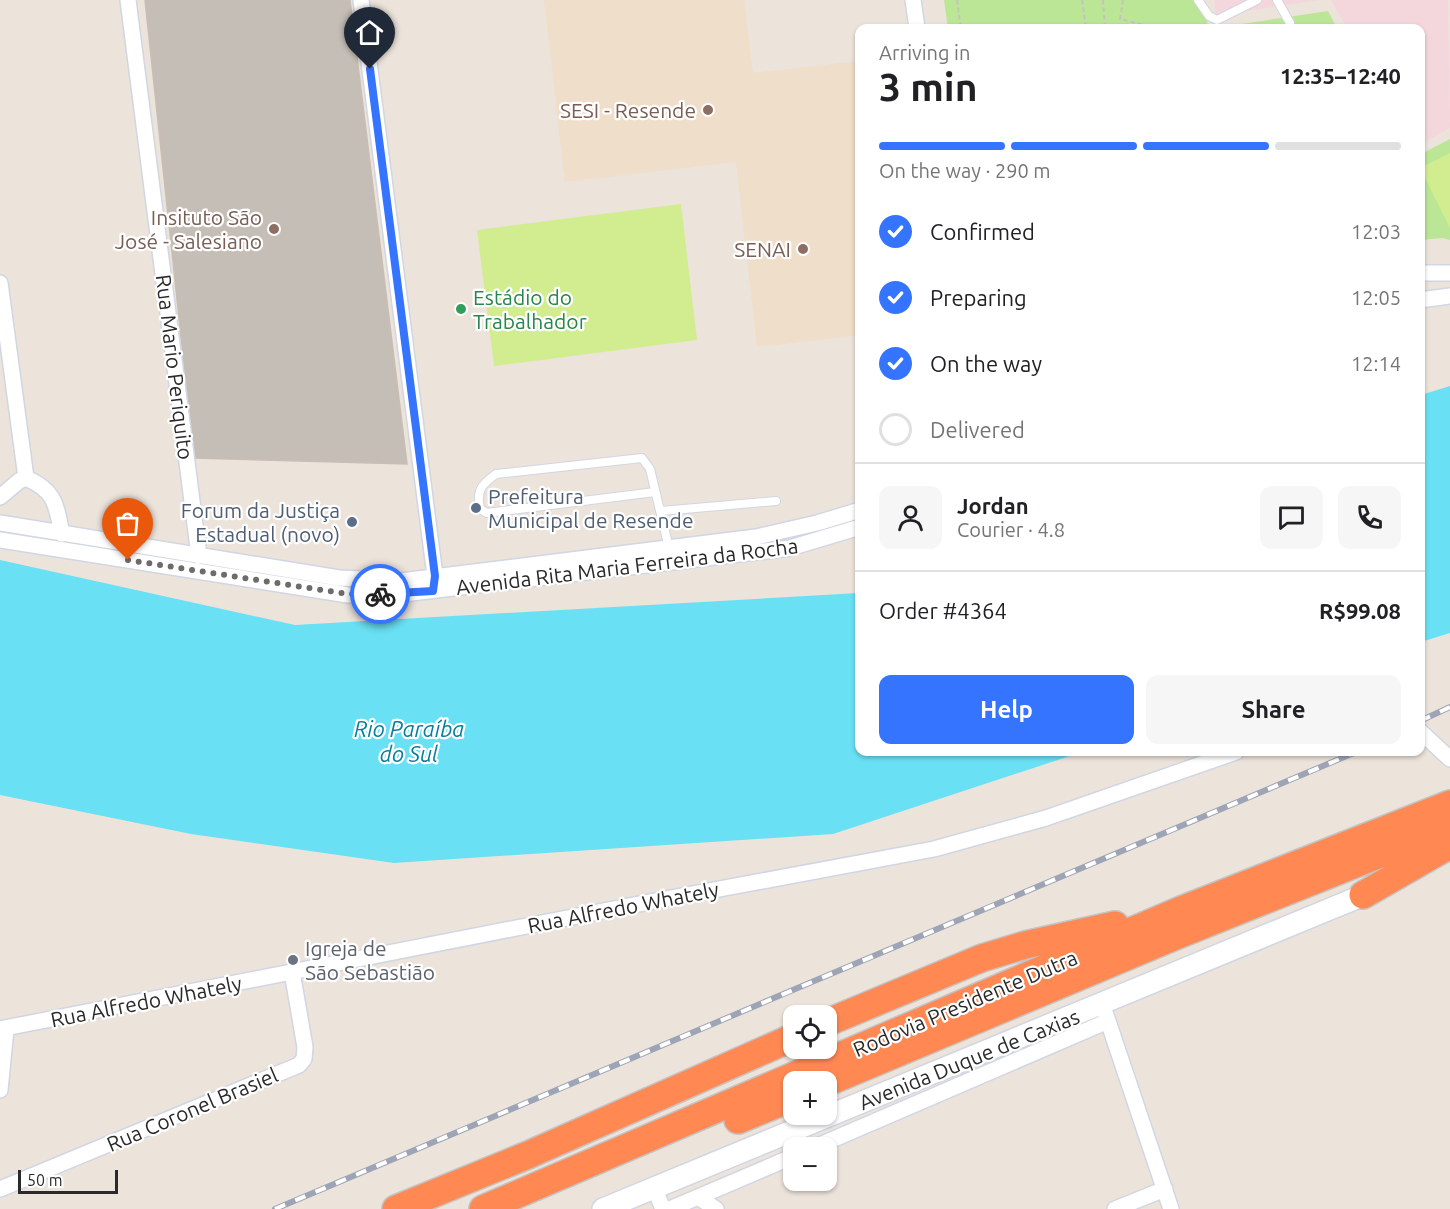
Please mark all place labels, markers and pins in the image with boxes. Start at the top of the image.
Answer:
pin [344,7,395,69]
place label: SESI - Resende [560,98,696,122]
marker: SESI - Resende [701,103,715,117]
place label: Insituto São José - Salesiano [115,205,262,253]
marker: Insituto São José - Salesiano [267,222,281,236]
place label: SENAI [734,237,791,261]
marker: SENAI [796,242,810,256]
place label: Estádio do Trabalhador [473,285,587,333]
marker: Estádio do Trabalhador [454,302,468,316]
place label: Prefeitura Municipal de Resende [488,484,693,532]
pin [102,498,153,560]
place label: Forum da Justiça Estadual (novo) [181,498,340,546]
marker: Prefeitura Municipal de Resende [469,501,483,515]
marker: Forum da Justiça Estadual (novo) [345,515,359,529]
place label: Igreja de São Sebastião [305,936,435,984]
marker: Igreja de São Sebastião [286,953,300,967]

